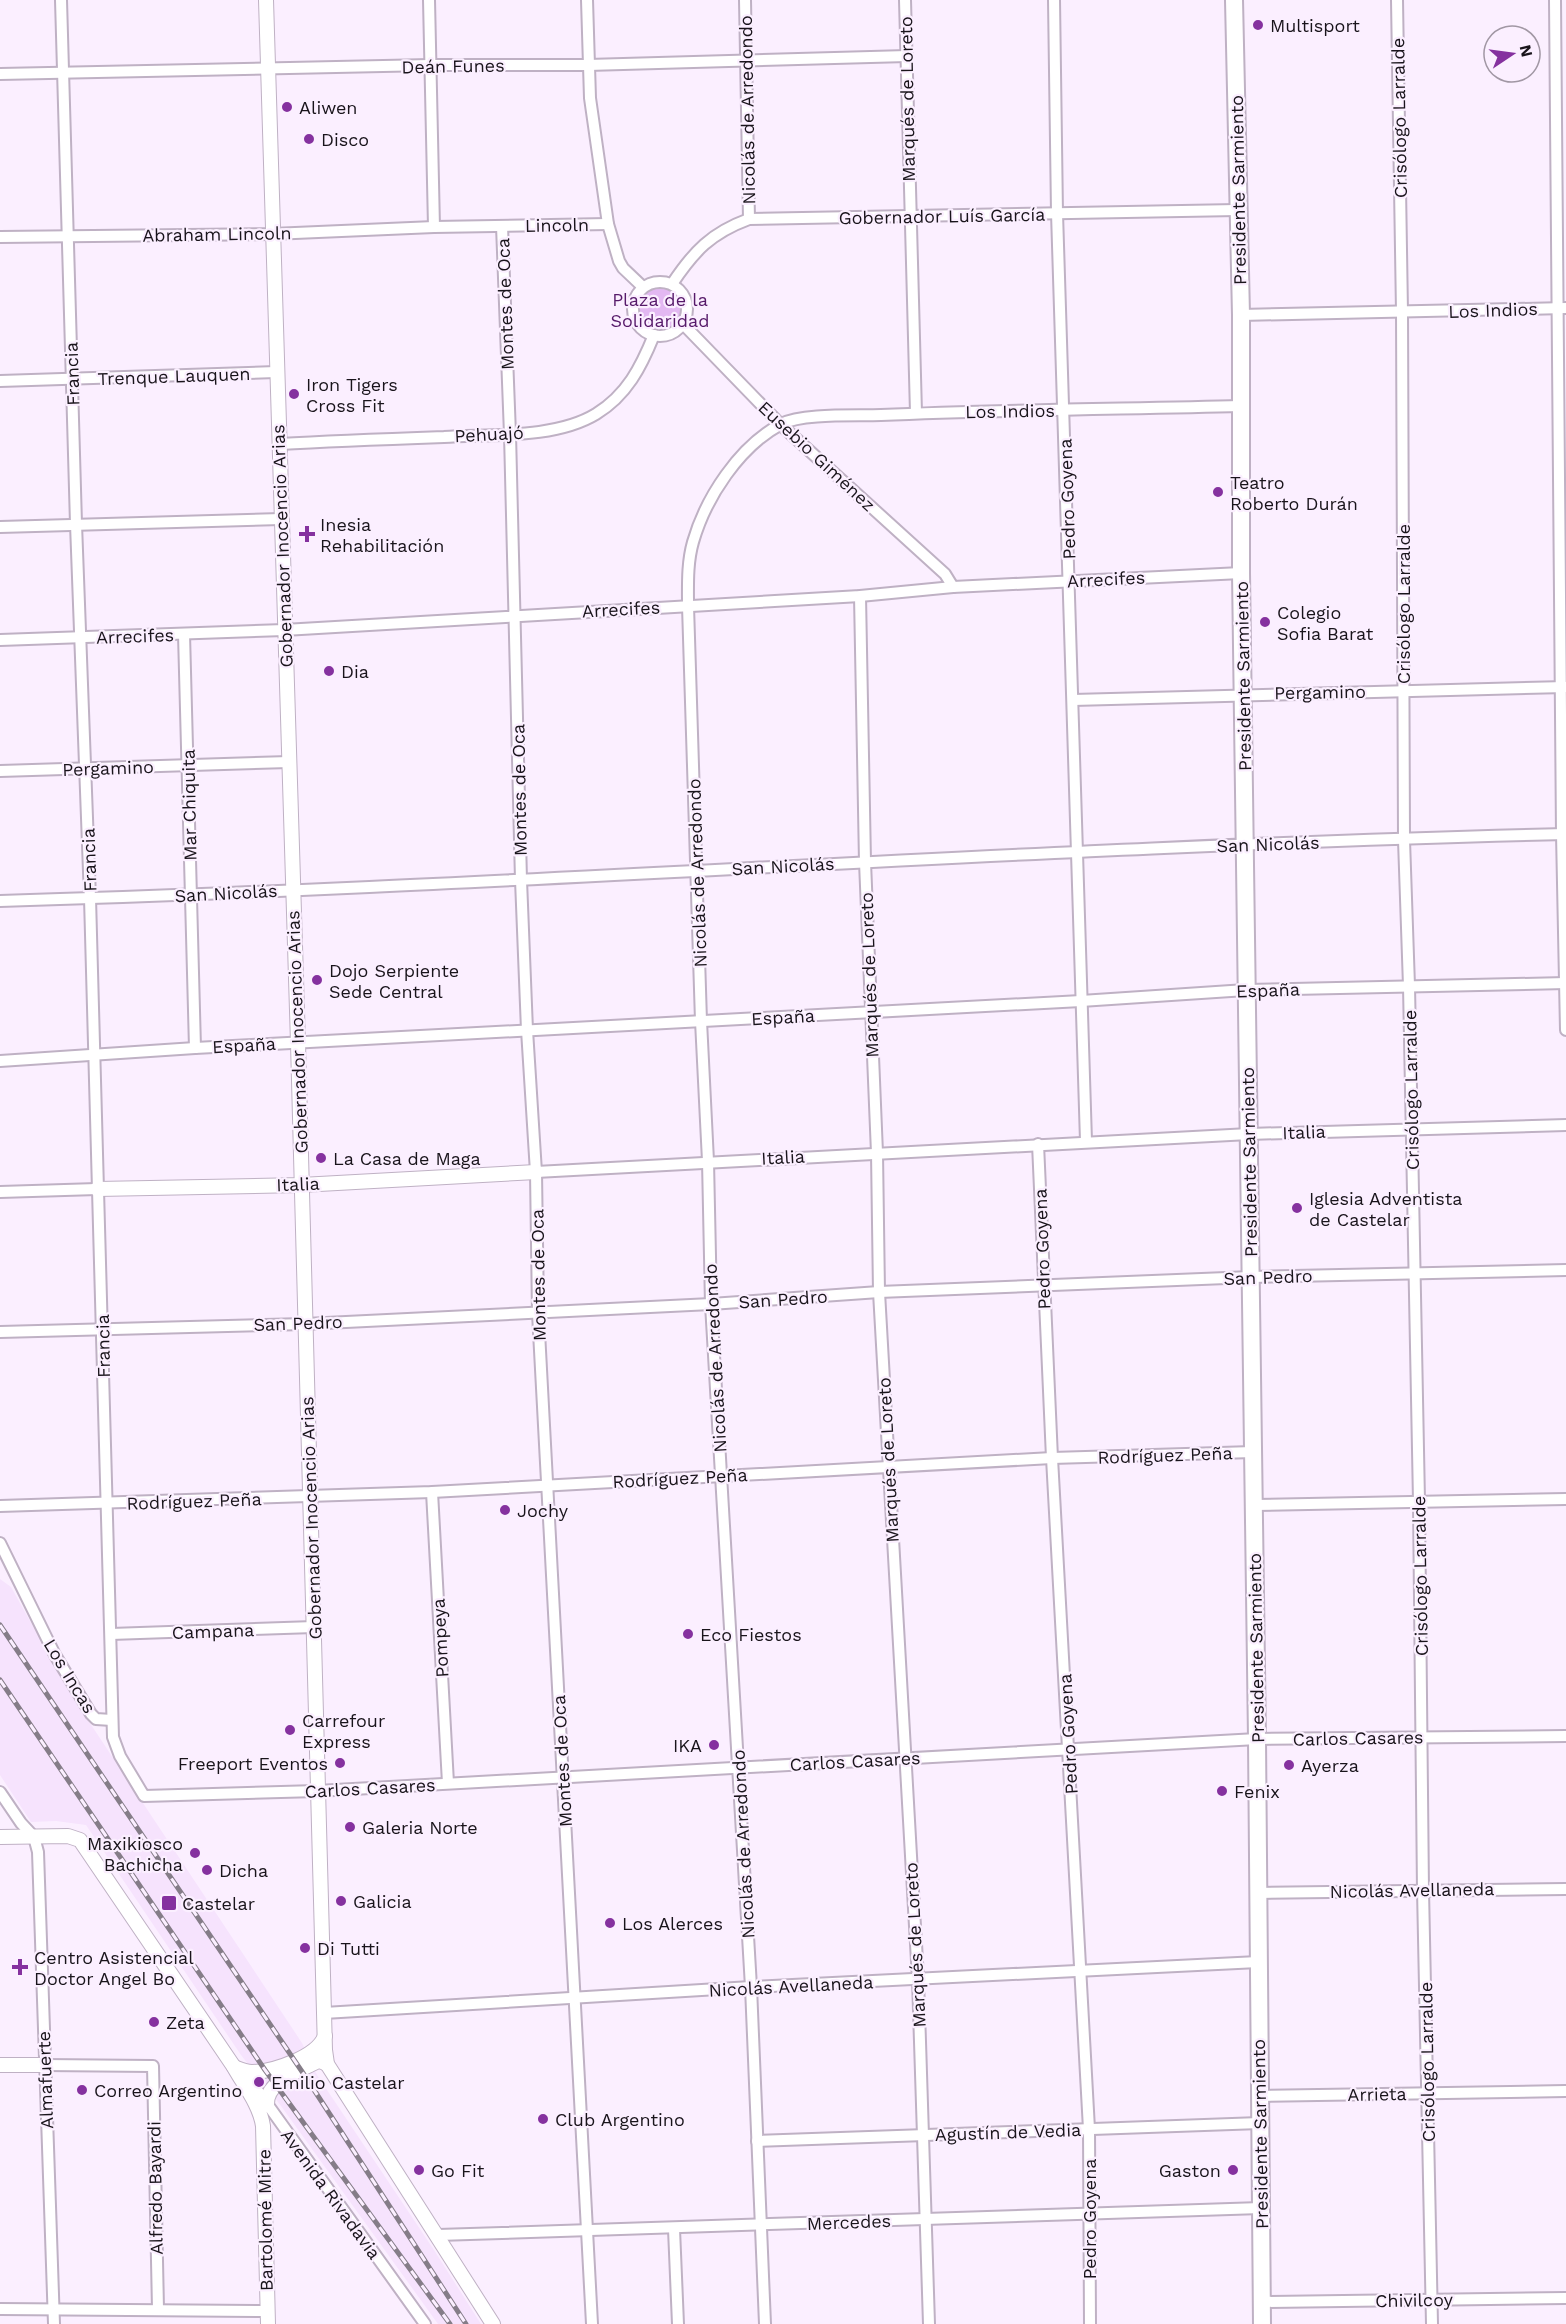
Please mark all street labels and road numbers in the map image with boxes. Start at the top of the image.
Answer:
street label: Nicolás de Arredondo [735,15,759,205]
street label: Marqués de Loreto [895,16,919,182]
street label: Crisólogo Larralde [1387,38,1411,198]
street label: Deán Funes [401,55,505,77]
street label: Presidente Sarmiento [1226,95,1250,285]
street label: Gobernador Luís García [838,204,1046,228]
street label: Lincoln [525,214,589,236]
street label: Abraham Lincoln [142,222,292,246]
street label: Montes de Oca [492,238,518,370]
street label: Los Indios [1448,298,1538,322]
street label: Francia [60,342,84,406]
street label: Trenque Lauquen [97,363,251,389]
street label: Eusebio Giménez [754,397,880,515]
street label: Los Indios [965,400,1055,422]
street label: Pehuajó [454,422,524,446]
street label: Gobernador Inocencio Arias [267,424,297,668]
street label: Pedro Goyena [1054,438,1080,560]
street label: Crisólogo Larralde [1393,524,1414,684]
street label: Arrecifes [1066,566,1146,592]
street label: Presidente Sarmiento [1231,581,1255,771]
street label: Arrecifes [581,596,661,622]
street label: Arrecifes [96,624,174,648]
street label: Pergamino [1274,681,1366,703]
street label: Montes de Oca [507,724,531,856]
street label: Mar Chiquita [178,749,200,861]
street label: Pergamino [62,756,154,780]
street label: Nicolás de Arredondo [683,778,711,968]
street label: Francia [77,828,101,892]
street label: San Nicolás [1216,832,1320,856]
street label: San Nicolás [731,853,835,879]
street label: San Nicolás [174,880,278,906]
street label: Marqués de Loreto [856,892,882,1058]
street label: Gobernador Inocencio Arias [282,910,312,1154]
street label: España [1236,978,1300,1002]
street label: España [751,1005,815,1029]
street label: Crisólogo Larralde [1399,1010,1423,1170]
street label: España [212,1033,276,1057]
street label: Presidente Sarmiento [1237,1067,1261,1257]
street label: Italia [1282,1121,1326,1143]
street label: Italia [761,1145,805,1169]
street label: Italia [276,1173,320,1195]
street label: Pedro Goyena [1029,1188,1055,1310]
street label: Montes de Oca [526,1209,550,1341]
street label: Nicolás de Arredondo [700,1263,730,1453]
street label: San Pedro [1223,1265,1313,1289]
street label: San Pedro [738,1285,828,1313]
street label: San Pedro [253,1311,343,1335]
street label: Francia [92,1314,114,1378]
street label: Marqués de Loreto [873,1377,903,1543]
street label: Gobernador Inocencio Arias [296,1396,326,1640]
street label: Rodríguez Peña [1097,1442,1233,1468]
street label: Rodríguez Peña [612,1464,748,1492]
street label: Rodríguez Peña [126,1488,262,1514]
street label: Crisólogo Larralde [1408,1496,1432,1656]
street label: Presidente Sarmiento [1244,1553,1268,1743]
street label: Pompeya [427,1598,453,1678]
street label: Campana [171,1619,255,1643]
street label: Los Incas [40,1635,100,1717]
street label: Pedro Goyena [1054,1673,1082,1795]
street label: Montes de Oca [548,1694,576,1828]
street label: Carlos Casares [1292,1726,1424,1750]
street label: Carlos Casares [789,1747,921,1775]
street label: Nicolás de Arredondo [728,1749,758,1939]
street label: Carlos Casares [304,1774,436,1802]
street label: Marqués de Loreto [900,1862,930,2028]
street label: Nicolás Avellaneda [1329,1878,1495,1902]
street label: Nicolás Avellaneda [708,1971,874,2001]
street label: Crisólogo Larralde [1415,1982,1439,2142]
street label: Almafuerte [33,2031,57,2129]
street label: Presidente Sarmiento [1248,2039,1272,2229]
street label: Arrieta [1347,2083,1407,2105]
street label: Agustín de Vedia [935,2119,1081,2145]
street label: Alfredo Bayardi [143,2121,167,2255]
street label: Avenida Rivadavia [277,2125,385,2263]
street label: Bartolomé Mitre [253,2149,277,2291]
street label: Pedro Goyena [1079,2158,1100,2280]
street label: Mercedes [807,2210,891,2234]
street label: Chivilcoy [1375,2289,1454,2311]

